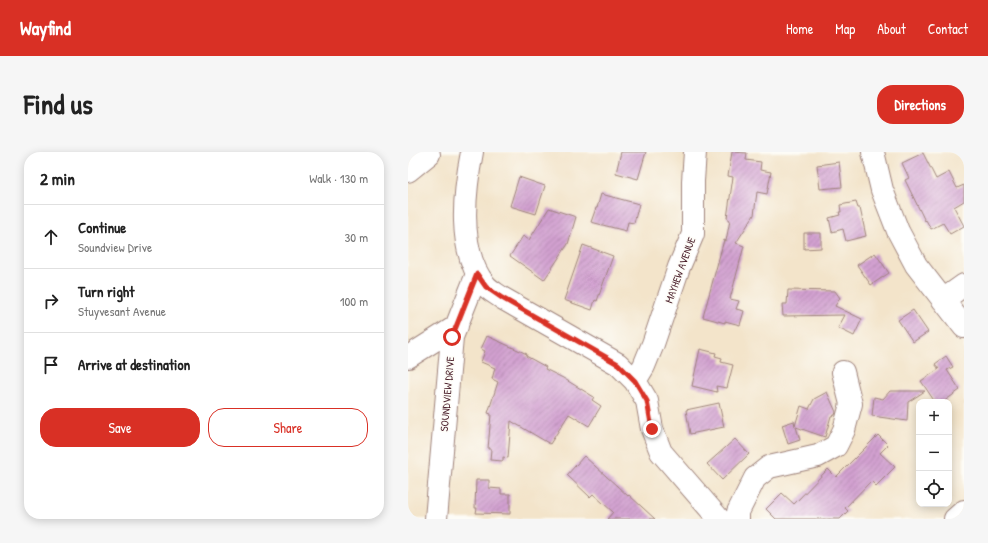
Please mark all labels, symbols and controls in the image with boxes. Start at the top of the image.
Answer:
text: Wayfind [20,15,71,41]
text: Home [786,19,813,38]
text: Map [835,19,855,38]
text: About [877,19,906,38]
text: Contact [928,19,968,38]
text: Find us [24,85,93,123]
button: Directions [877,85,964,124]
text: 2 min [40,167,75,190]
text: Walk · 130 m [309,169,368,187]
text: Continue [78,217,126,238]
icon: ahead [40,226,62,248]
text: 30 m [345,228,368,246]
street label: MAYHEW AVENUE [662,235,698,305]
text: Soundview Drive [78,238,152,256]
text: Turn right [78,281,134,302]
icon: right [40,290,62,312]
text: 100 m [340,292,368,310]
text: Stuyvesant Avenue [78,302,166,320]
route start [443,328,461,346]
icon: arrive [40,354,62,376]
text: Arrive at destination [78,354,190,375]
street label: SOUNDVIEW DRIVE [437,356,457,432]
map controls [916,399,952,507]
button: + [916,399,952,435]
button: Save [40,408,200,447]
button: Share [208,408,368,447]
route end [643,420,661,438]
button: − [916,435,952,471]
button: locate [916,471,952,507]

